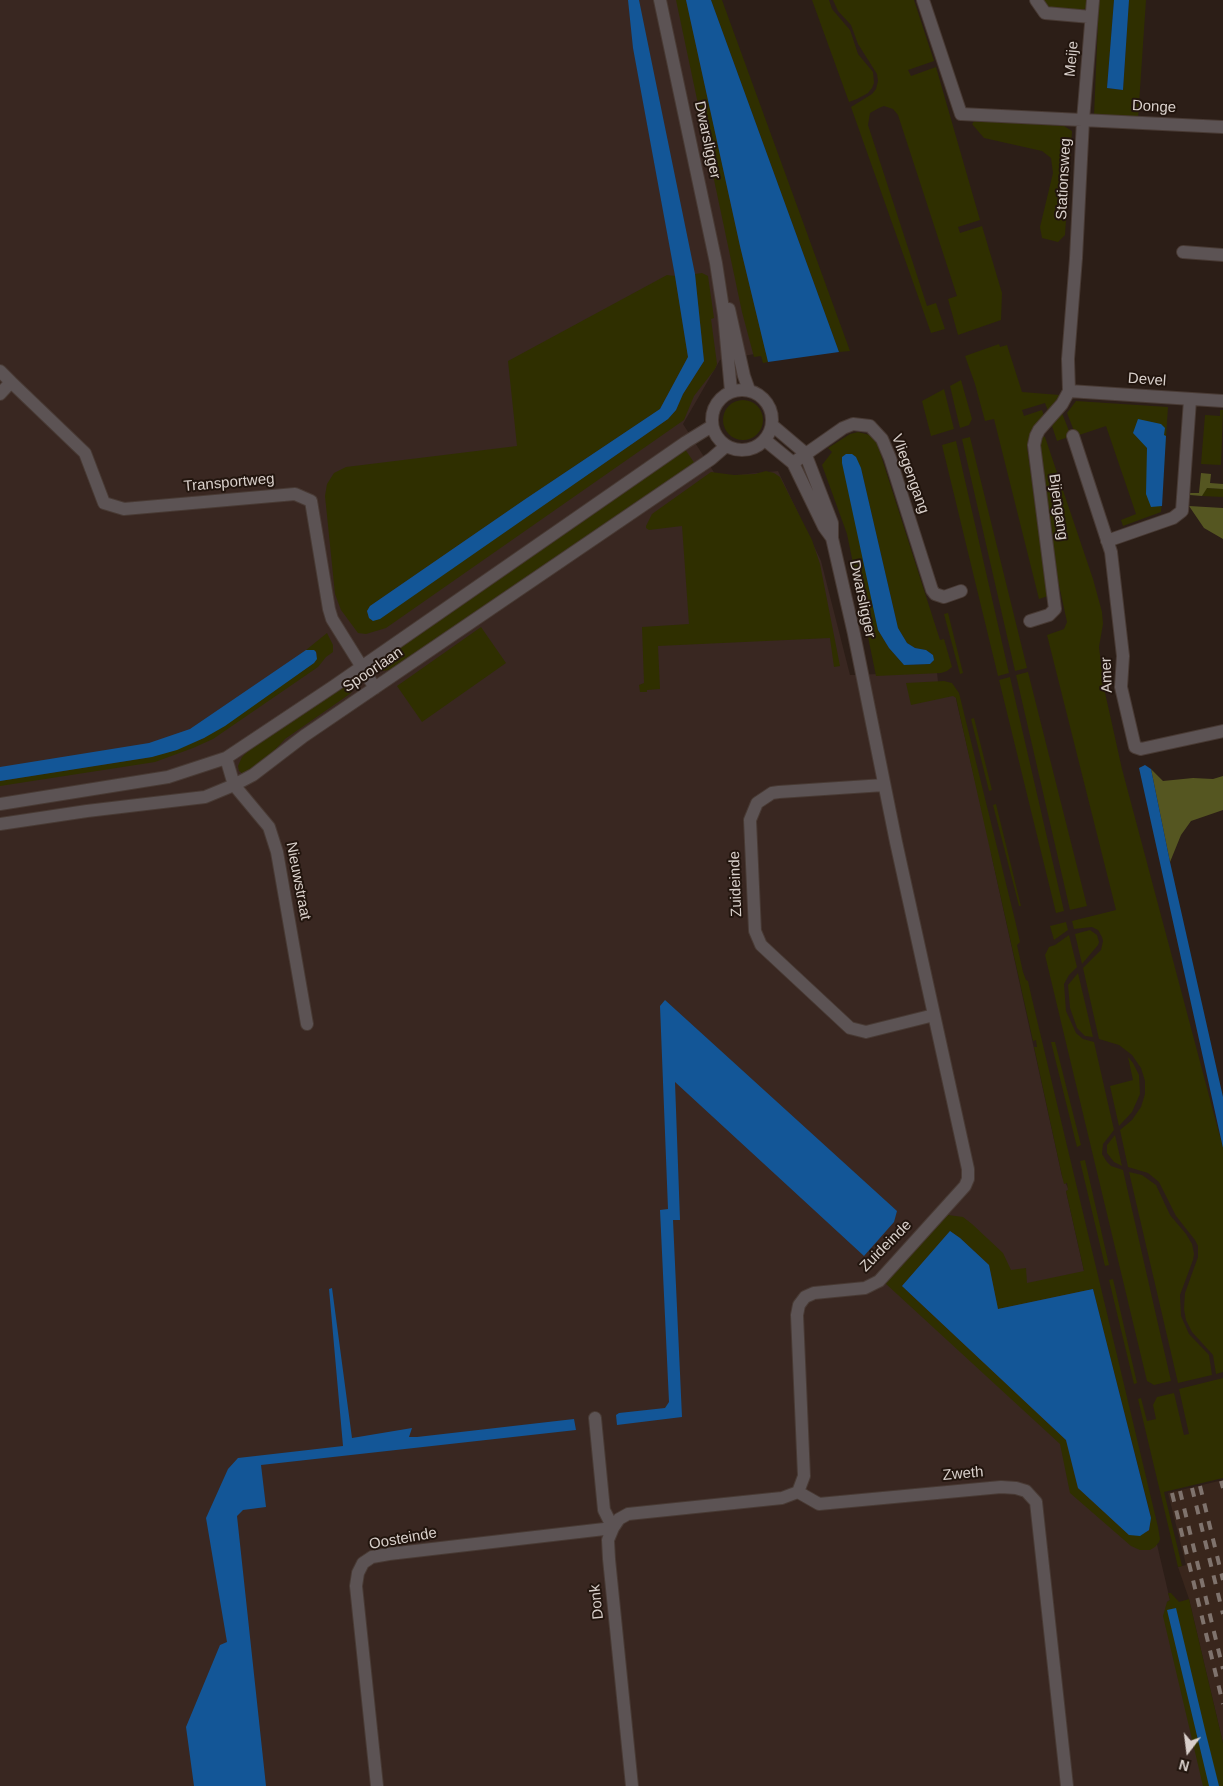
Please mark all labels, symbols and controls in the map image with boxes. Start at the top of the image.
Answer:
street label: Meije [1061,40,1083,78]
street label: Donge [1131,97,1177,117]
street label: Dwarsligger [690,99,724,181]
street label: Stationsweg [1053,138,1075,220]
street label: Devel [1127,370,1167,390]
street label: Vliegengang [887,432,933,516]
street label: Transportweg [183,470,275,496]
street label: Bijengang [1044,473,1072,541]
street label: Dwarsligger [845,558,879,640]
street label: Spoorlaan [340,643,406,697]
street label: Amer [1097,657,1117,693]
street label: Nieuwstraat [282,840,314,922]
street label: Zuideinde [726,851,746,917]
street label: Zuideinde [856,1216,916,1276]
street label: Zweth [942,1463,984,1485]
street label: Oosteinde [368,1524,438,1554]
street label: Donk [586,1584,608,1620]
north arrow [1163,1726,1213,1776]
text: N [1177,1756,1191,1775]

